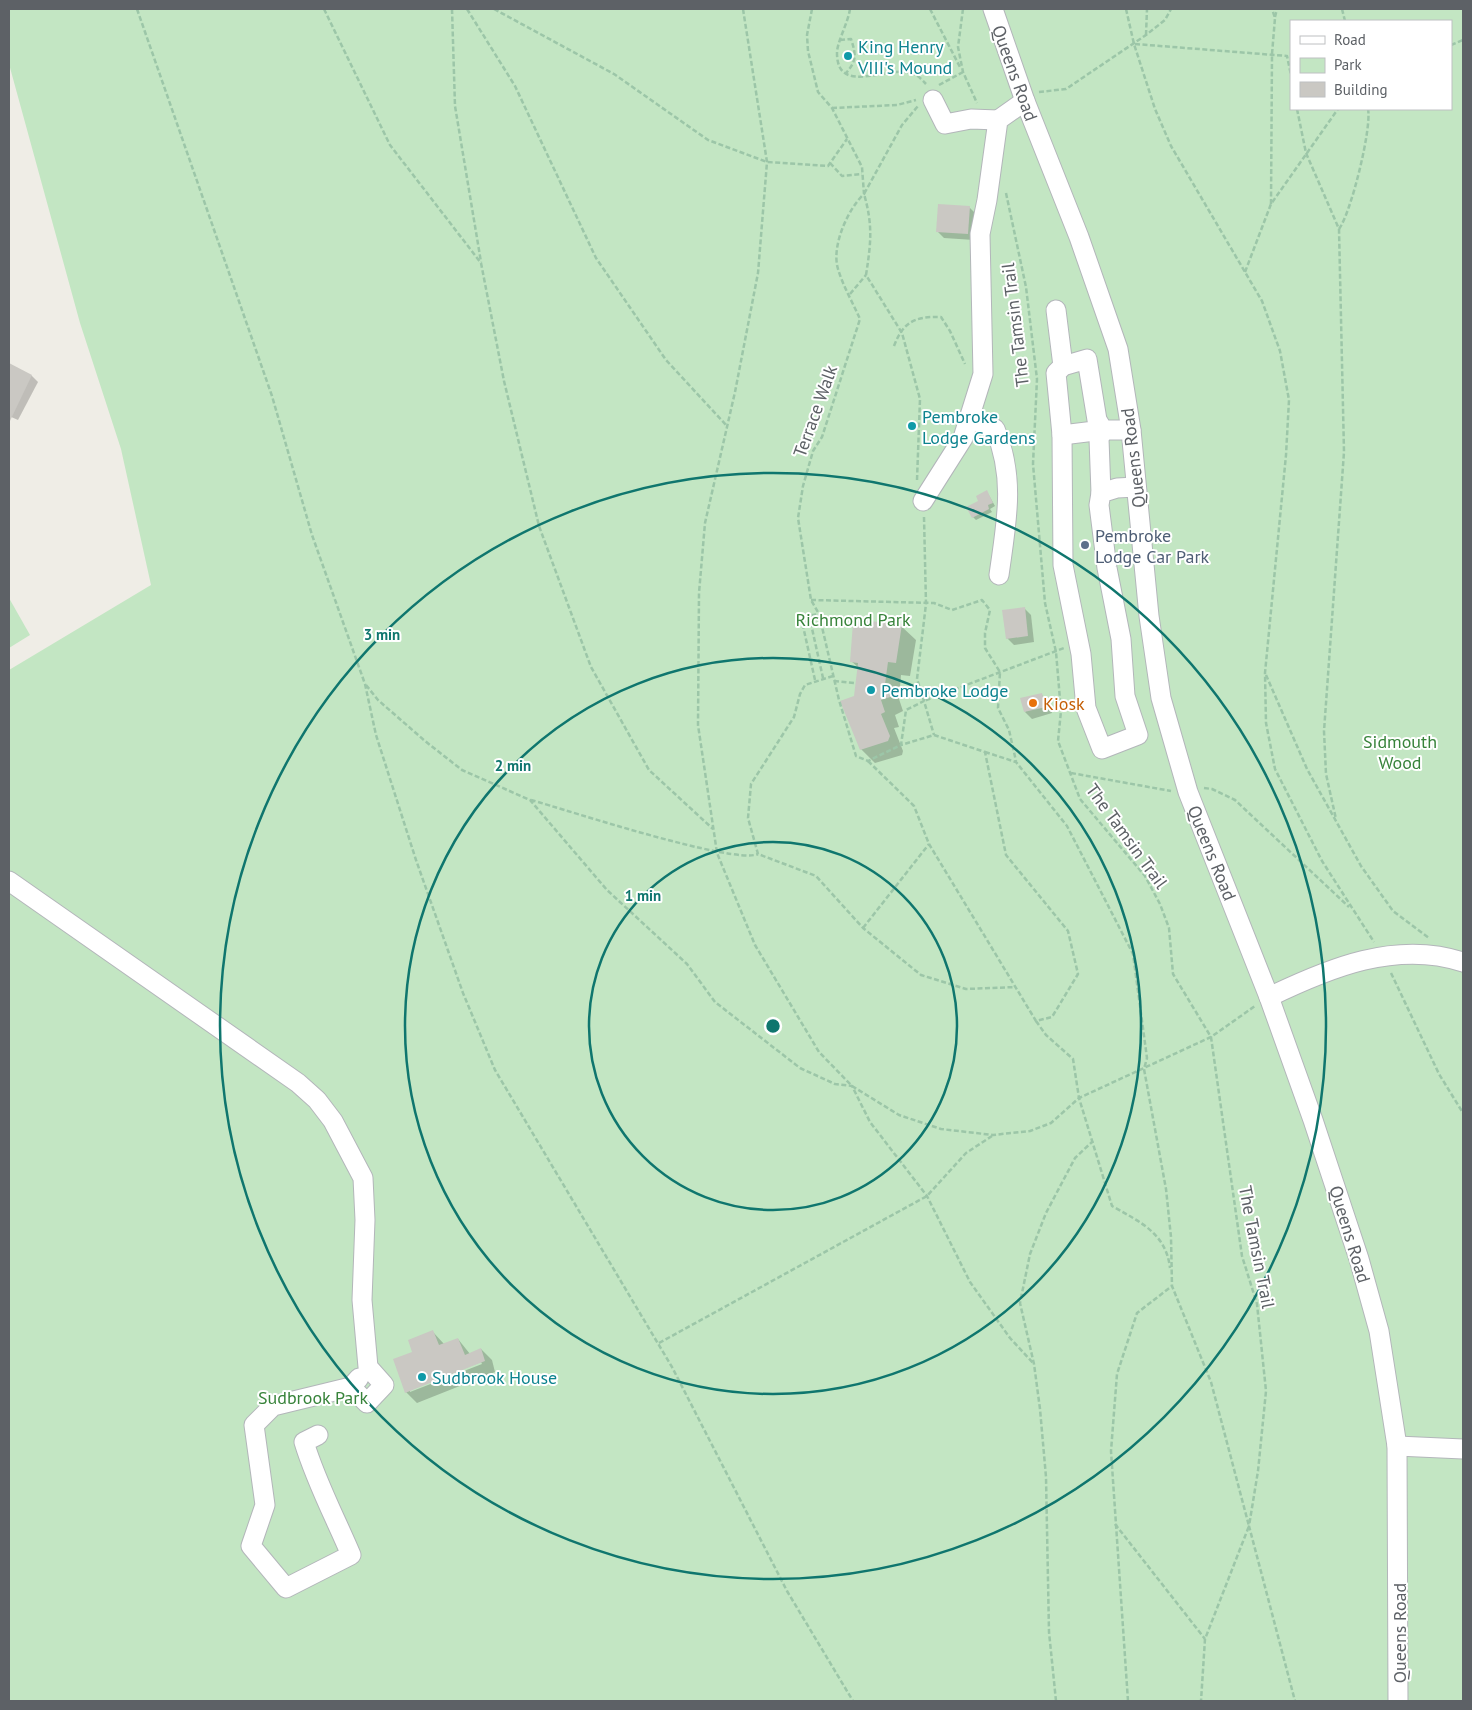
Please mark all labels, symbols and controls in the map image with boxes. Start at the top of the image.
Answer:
legend [1290,20,1452,110]
street label: Queens Road [987,22,1043,124]
text: Road [1334,30,1366,49]
place label: King Henry VIII's Mound [857,35,952,79]
marker: King Henry VIII's Mound [842,50,854,62]
text: Park [1334,55,1362,74]
text: Building [1334,80,1388,99]
street label: The Tamsin Trail [996,261,1034,388]
street label: Terrace Walk [788,361,842,460]
place label: Pembroke Lodge Gardens [922,405,1036,449]
street label: Queens Road [1115,407,1151,509]
marker: Pembroke Lodge Gardens [906,420,918,432]
place label: Pembroke Lodge Car Park [1095,524,1209,568]
marker: Pembroke Lodge Car Park [1079,539,1091,551]
park label: Richmond Park [795,608,911,631]
text: 3 min [364,625,400,644]
place label: Pembroke Lodge [881,679,1008,702]
marker: Pembroke Lodge [865,684,877,696]
place label: Kiosk [1043,692,1085,715]
marker: Kiosk [1027,697,1039,709]
park label: Sidmouth Wood [1363,730,1437,774]
text: 2 min [495,756,531,775]
street label: The Tamsin Trail [1081,779,1173,894]
street label: Queens Road [1183,802,1241,904]
text: 1 min [625,886,661,905]
centre of rings [764,1017,782,1035]
street label: Queens Road [1324,1183,1376,1285]
street label: The Tamsin Trail [1234,1184,1280,1311]
place label: Sudbrook House [432,1366,557,1389]
marker: Sudbrook House [416,1371,428,1383]
park label: Sudbrook Park [258,1386,368,1409]
street label: Queens Road [1388,1583,1411,1683]

